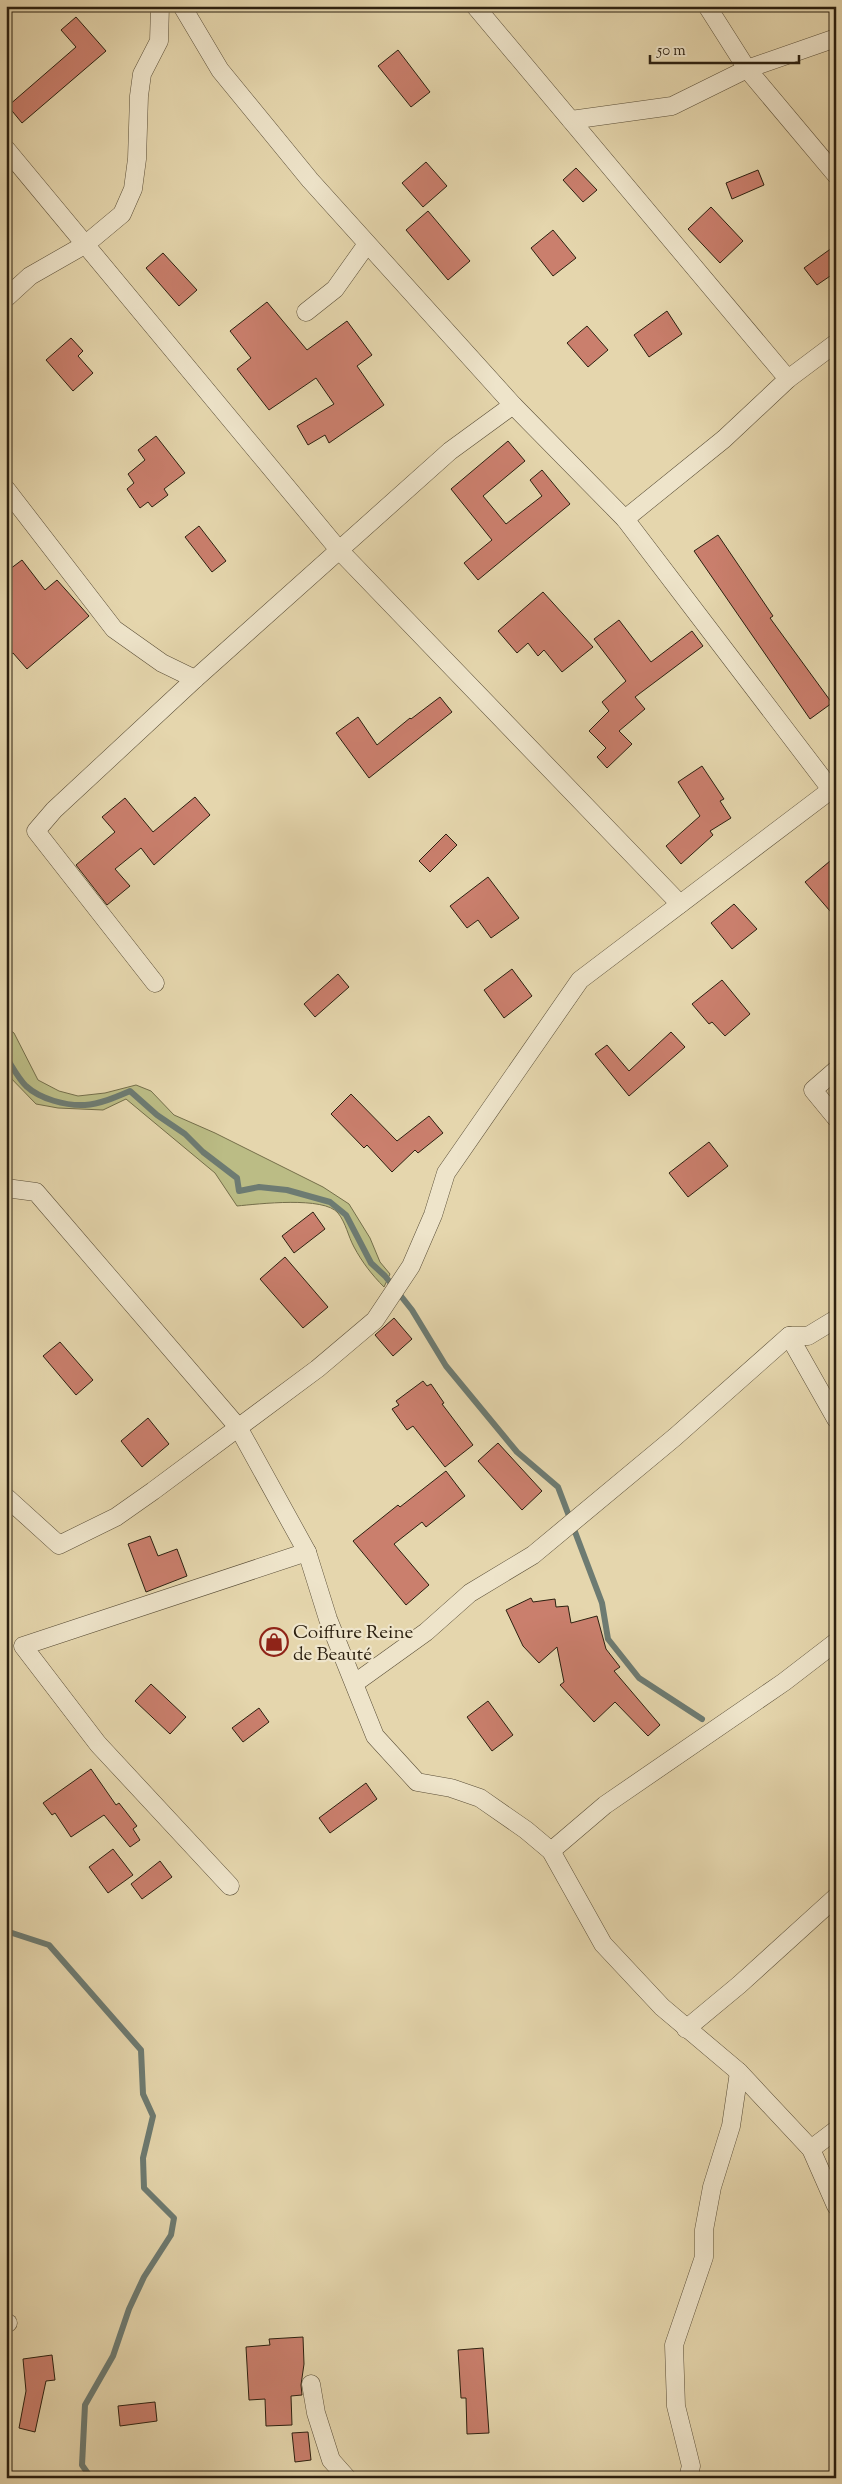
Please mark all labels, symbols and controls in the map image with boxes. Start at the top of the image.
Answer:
scale bar [650,32,798,64]
text: 50 m [656,41,686,62]
place label: Coiffure Reine de Beauté [293,1620,413,1669]
shop icon: Coiffure Reine de Beauté [259,1627,289,1657]

